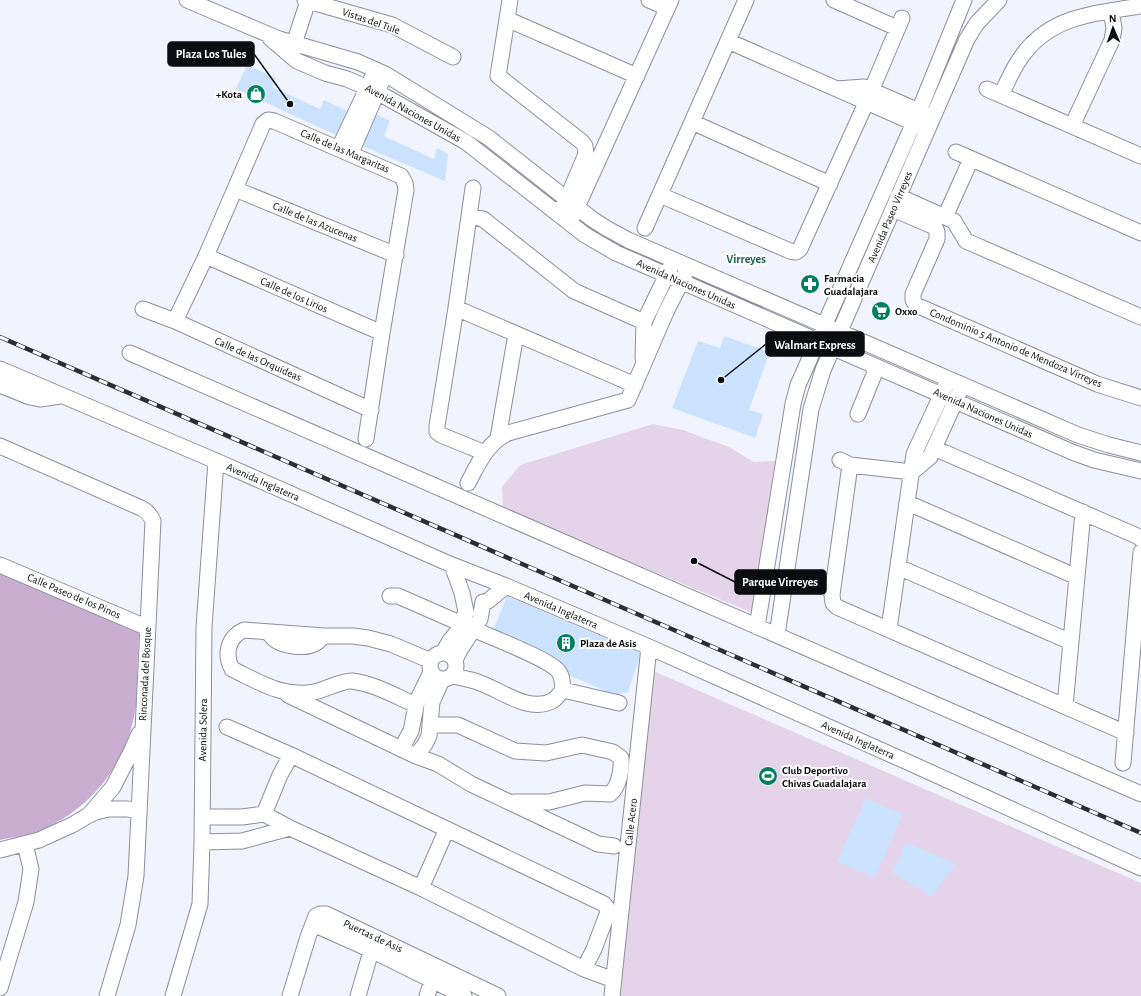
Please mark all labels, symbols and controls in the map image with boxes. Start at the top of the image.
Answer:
street label: Vistas del Tule [341,6,401,36]
north arrow [1093,8,1133,48]
text: N [1109,13,1117,24]
callout: Plaza Los Tules [168,42,254,66]
text: Plaza Los Tules [176,48,247,60]
street label: Avenida Naciones Unidas [363,82,463,144]
shop icon: +Kota [245,83,267,105]
place label: +Kota [216,89,243,100]
street label: Calle de las Margaritas [299,127,391,175]
street label: Avenida Paseo Virreyes [866,170,914,264]
street label: Calle de las Azucenas [271,200,359,244]
district label: Virreyes [726,253,766,266]
street label: Avenida Naciones Unidas [635,257,737,311]
pharmacy icon: Farmacia Guadalajara [799,273,821,295]
place label: Farmacia Guadalajara [824,273,879,297]
street label: Calle de los Lirios [259,275,329,315]
supermarket icon: Oxxo [870,300,892,322]
place label: Oxxo [895,306,918,317]
street label: Condominio 5 Antonio de Mendoza Virreyes [928,307,1104,389]
callout: Walmart Express [766,332,864,356]
street label: Calle de las Orquídeas [213,335,303,383]
text: Walmart Express [774,339,856,351]
street label: Avenida Naciones Unidas [932,386,1034,440]
street label: Avenida Inglaterra [225,461,301,503]
callout: Parque Virreyes [735,570,826,594]
street label: Calle Paseo de los Pinos [26,571,122,621]
text: Parque Virreyes [742,576,818,589]
street label: Avenida Inglaterra [523,590,599,630]
street label: Rinconada del Bosque [137,627,153,721]
building icon: Plaza de Asis [555,632,577,654]
place label: Plaza de Asis [580,638,636,649]
street label: Avenida Solera [197,698,209,762]
street label: Avenida Inglaterra [820,719,896,761]
sports icon: Club Deportivo Chivas Guadalajara [757,765,779,787]
place label: Club Deportivo Chivas Guadalajara [782,765,867,789]
street label: Calle Acero [623,798,639,846]
street label: Puertas de Asis [342,917,404,955]

